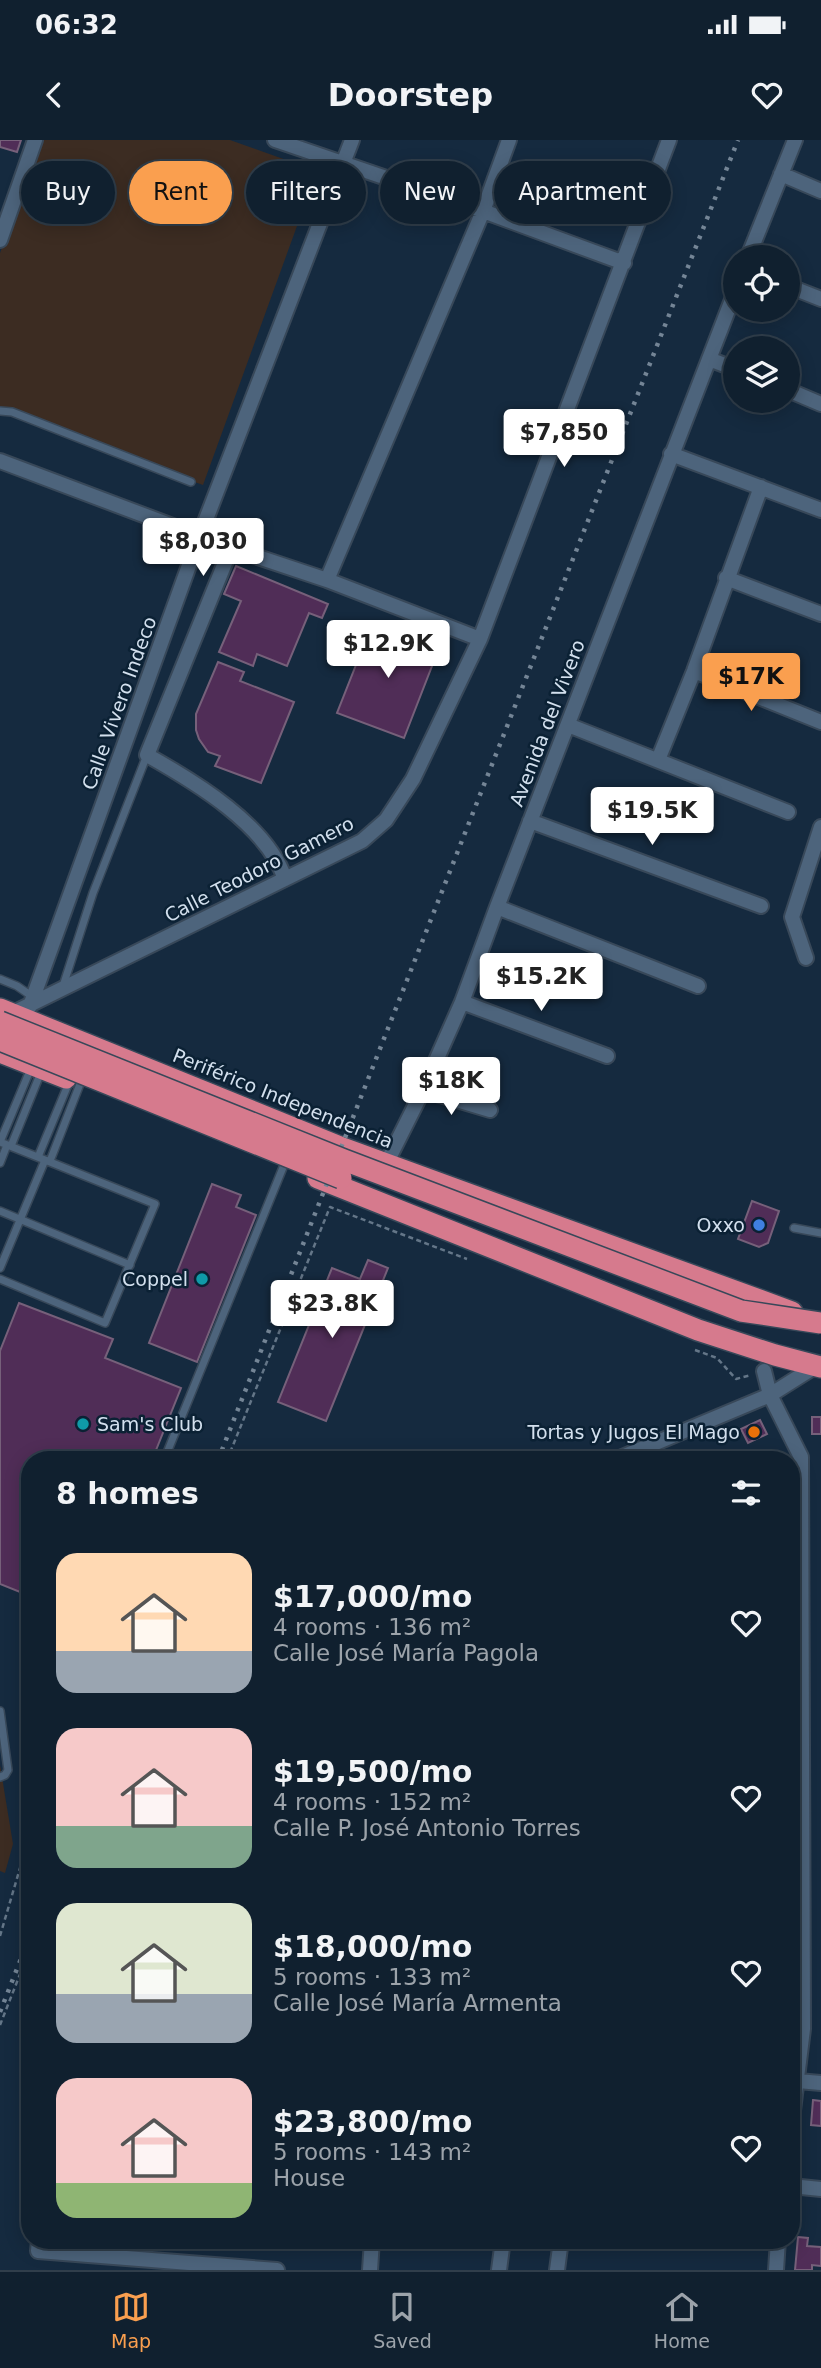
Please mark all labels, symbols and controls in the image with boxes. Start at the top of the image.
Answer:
text: 06:32 [35,10,118,40]
icon: back [35,76,73,114]
text: Doorstep [328,76,493,114]
icon: heart [748,76,786,114]
chip: Buy [21,161,115,224]
chip: Rent [129,161,232,224]
chip: Filters [246,161,366,224]
chip: New [380,161,480,224]
chip: Apartment [494,161,671,224]
map controls [723,245,800,413]
button: locate [723,245,800,322]
button: layers [723,336,800,413]
pin: $7,850 [507,410,621,469]
text: $7,850 [520,419,608,445]
pin: $8,030 [146,518,260,578]
text: $8,030 [159,528,247,554]
street label: Calle Vivero Indeco [77,613,161,793]
pin: $12.9K [331,620,445,680]
text: $12.9K [343,630,433,656]
street label: Avenida del Vivero [505,637,589,809]
pin: $17K [710,654,792,713]
text: $17K [718,663,784,689]
pin: $19.5K [595,788,709,847]
text: $19.5K [607,797,697,823]
street label: Calle Teodoro Gamero [161,812,357,926]
pin: $15.2K [484,954,598,1013]
text: $15.2K [496,963,586,989]
street label: Periférico Independencia [170,1044,396,1152]
pin: $18K [410,1058,492,1117]
text: $18K [418,1067,484,1093]
place label: Oxxo [697,1214,745,1236]
marker: Oxxo [751,1217,767,1233]
place label: Coppel [122,1268,188,1290]
marker: Coppel [194,1271,210,1287]
pin: $23.8K [275,1280,389,1340]
text: $23.8K [287,1290,377,1316]
place label: Sam's Club [97,1413,203,1435]
marker: Sam's Club [75,1416,91,1432]
place label: Tortas y Jugos El Mago [527,1421,740,1443]
marker: Tortas y Jugos El Mago [746,1424,762,1440]
icon: filters [727,1474,765,1512]
text: 8 homes [56,1476,199,1511]
text: $17,000/mo [273,1579,472,1614]
icon: home [112,1581,196,1665]
icon: heart [727,1604,765,1642]
text: 4 rooms · 136 m² [273,1614,471,1640]
text: Calle José María Pagola [273,1640,539,1666]
text: $19,500/mo [273,1754,472,1789]
icon: home [112,1756,196,1840]
icon: heart [727,1779,765,1817]
text: 4 rooms · 152 m² [273,1789,471,1815]
text: Calle P. José Antonio Torres [273,1815,581,1841]
text: $18,000/mo [273,1929,472,1964]
icon: home [112,1931,196,2015]
icon: heart [727,1954,765,1992]
text: 5 rooms · 133 m² [273,1964,471,1990]
text: Calle José María Armenta [273,1990,562,2016]
text: $23,800/mo [273,2104,472,2139]
icon: home [112,2106,196,2190]
icon: heart [727,2129,765,2167]
text: 5 rooms · 143 m² [273,2139,471,2165]
text: House [273,2165,345,2191]
tab: Map [111,2288,151,2352]
tab: Saved [373,2288,432,2352]
tab: Home [654,2288,710,2352]

